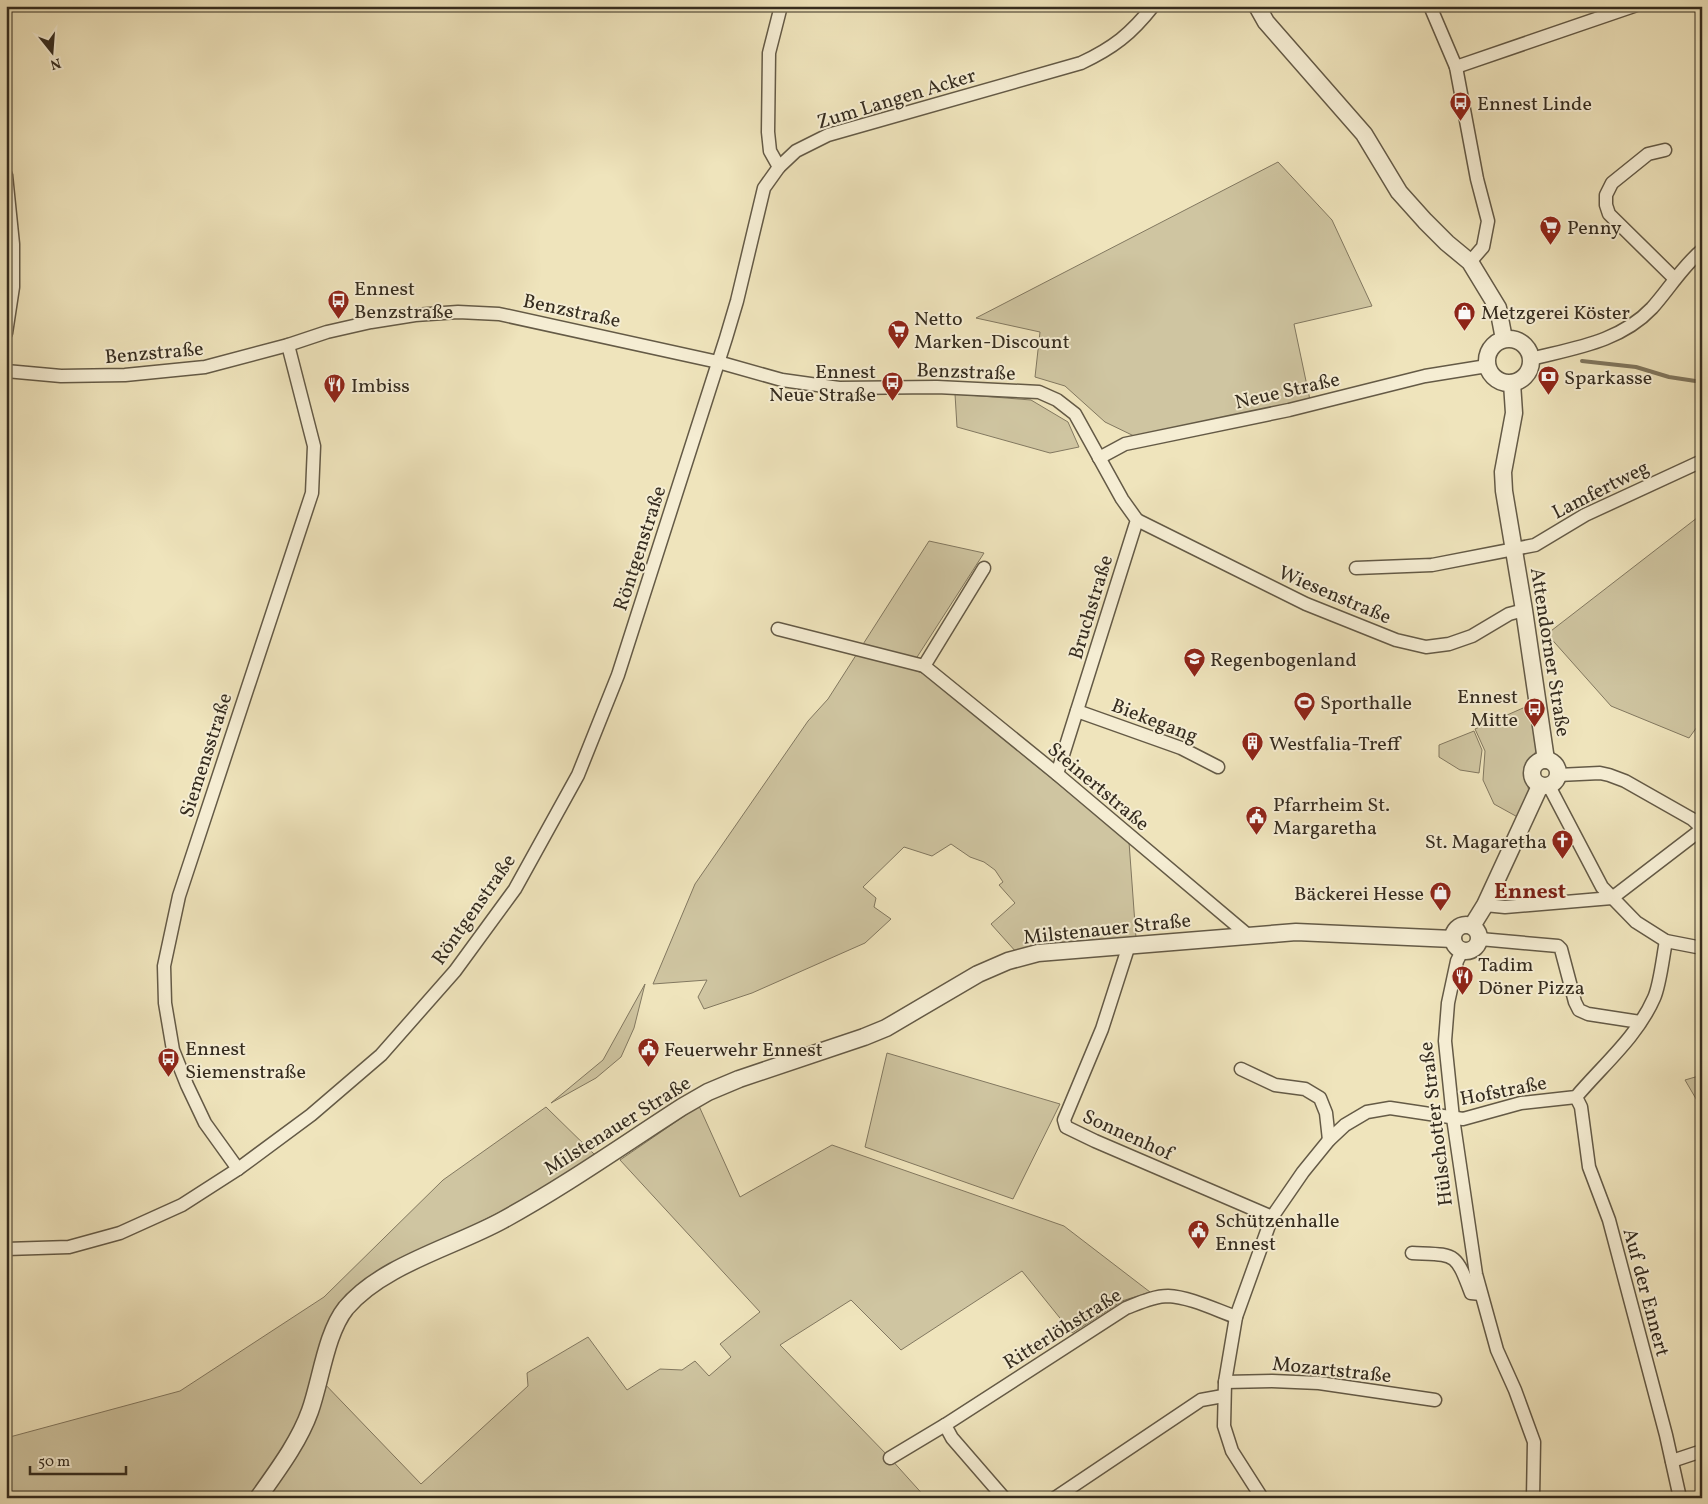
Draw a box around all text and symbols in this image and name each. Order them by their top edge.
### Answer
north arrow [28,28,78,78]
text: N [48,52,63,74]
street label: Zum Langen Acker [814,62,980,137]
bus stop icon: Ennest Linde [1449,91,1473,122]
place label: Ennest Linde [1477,91,1592,119]
supermarket icon: Penny [1539,215,1563,246]
place label: Penny [1567,215,1622,243]
place label: Ennest Benzstraße [354,276,453,327]
bus stop icon: Ennest Benzstraße [326,288,350,319]
street label: Benzstraße [520,288,623,336]
shop icon: Metzgerei Köster [1453,300,1477,331]
place label: Metzgerei Köster [1481,300,1630,328]
place label: Netto Marken-Discount [914,306,1070,357]
supermarket icon: Netto Marken-Discount [886,318,910,349]
street label: Benzstraße [104,336,205,372]
street label: Benzstraße [916,357,1016,389]
place label: Ennest Neue Straße [769,359,876,410]
bank icon: Sparkasse [1536,365,1560,396]
place label: Sparkasse [1564,365,1652,393]
street label: Neue Straße [1232,366,1343,418]
bus stop icon: Ennest Neue Straße [880,370,904,401]
restaurant icon: Imbiss [323,373,347,404]
place label: Imbiss [351,373,410,401]
street label: Lamfertweg [1548,454,1654,527]
street label: Röntgenstraße [608,483,674,615]
street label: Bruchstraße [1063,552,1121,663]
street label: Wiesenstraße [1273,559,1395,632]
street label: Attendorner Straße [1522,566,1576,739]
school or university icon: Regenbogenland [1182,647,1206,678]
place label: Regenbogenland [1210,647,1357,675]
place label: Ennest Mitte [1457,684,1518,735]
street label: Siemensstraße [174,690,240,822]
sports icon: Sporthalle [1292,690,1316,721]
place label: Sporthalle [1320,690,1412,718]
street label: Biekegang [1107,693,1201,751]
bus stop icon: Ennest Mitte [1522,696,1546,727]
building icon: Westfalia-Treff [1241,731,1265,762]
place label: Westfalia-Treff [1269,731,1402,759]
street label: Steinertstraße [1041,736,1155,839]
place label: Pfarrheim St. Margaretha [1273,792,1390,843]
public building icon: Pfarrheim St. Margaretha [1245,804,1269,835]
place label: St. Magaretha [1425,829,1547,857]
church icon: St. Magaretha [1551,829,1575,860]
street label: Röntgenstraße [426,849,523,971]
district label: Ennest [1494,877,1566,908]
place label: Bäckerei Hesse [1294,881,1424,909]
shop icon: Bäckerei Hesse [1428,881,1452,912]
street label: Milstenauer Straße [1022,907,1192,953]
place label: Tadim Döner Pizza [1478,952,1585,1003]
restaurant icon: Tadim Döner Pizza [1450,964,1474,995]
place label: Ennest Siemenstraße [185,1036,306,1087]
public building icon: Feuerwehr Ennest [636,1037,660,1068]
place label: Feuerwehr Ennest [664,1037,823,1065]
street label: Hülschotter Straße [1413,1040,1461,1207]
bus stop icon: Ennest Siemenstraße [157,1047,181,1078]
street label: Milstenauer Straße [539,1070,697,1183]
street label: Hofstraße [1458,1070,1549,1114]
street label: Sonnenhof [1077,1103,1179,1169]
place label: Schützenhalle Ennest [1215,1208,1339,1259]
public building icon: Schützenhalle Ennest [1187,1219,1211,1250]
street label: Auf der Ennert [1614,1225,1676,1360]
street label: Ritterlöhstraße [998,1282,1128,1377]
street label: Mozartstraße [1271,1351,1393,1391]
scale bar [30,1444,126,1476]
text: 50 m [38,1452,70,1473]

